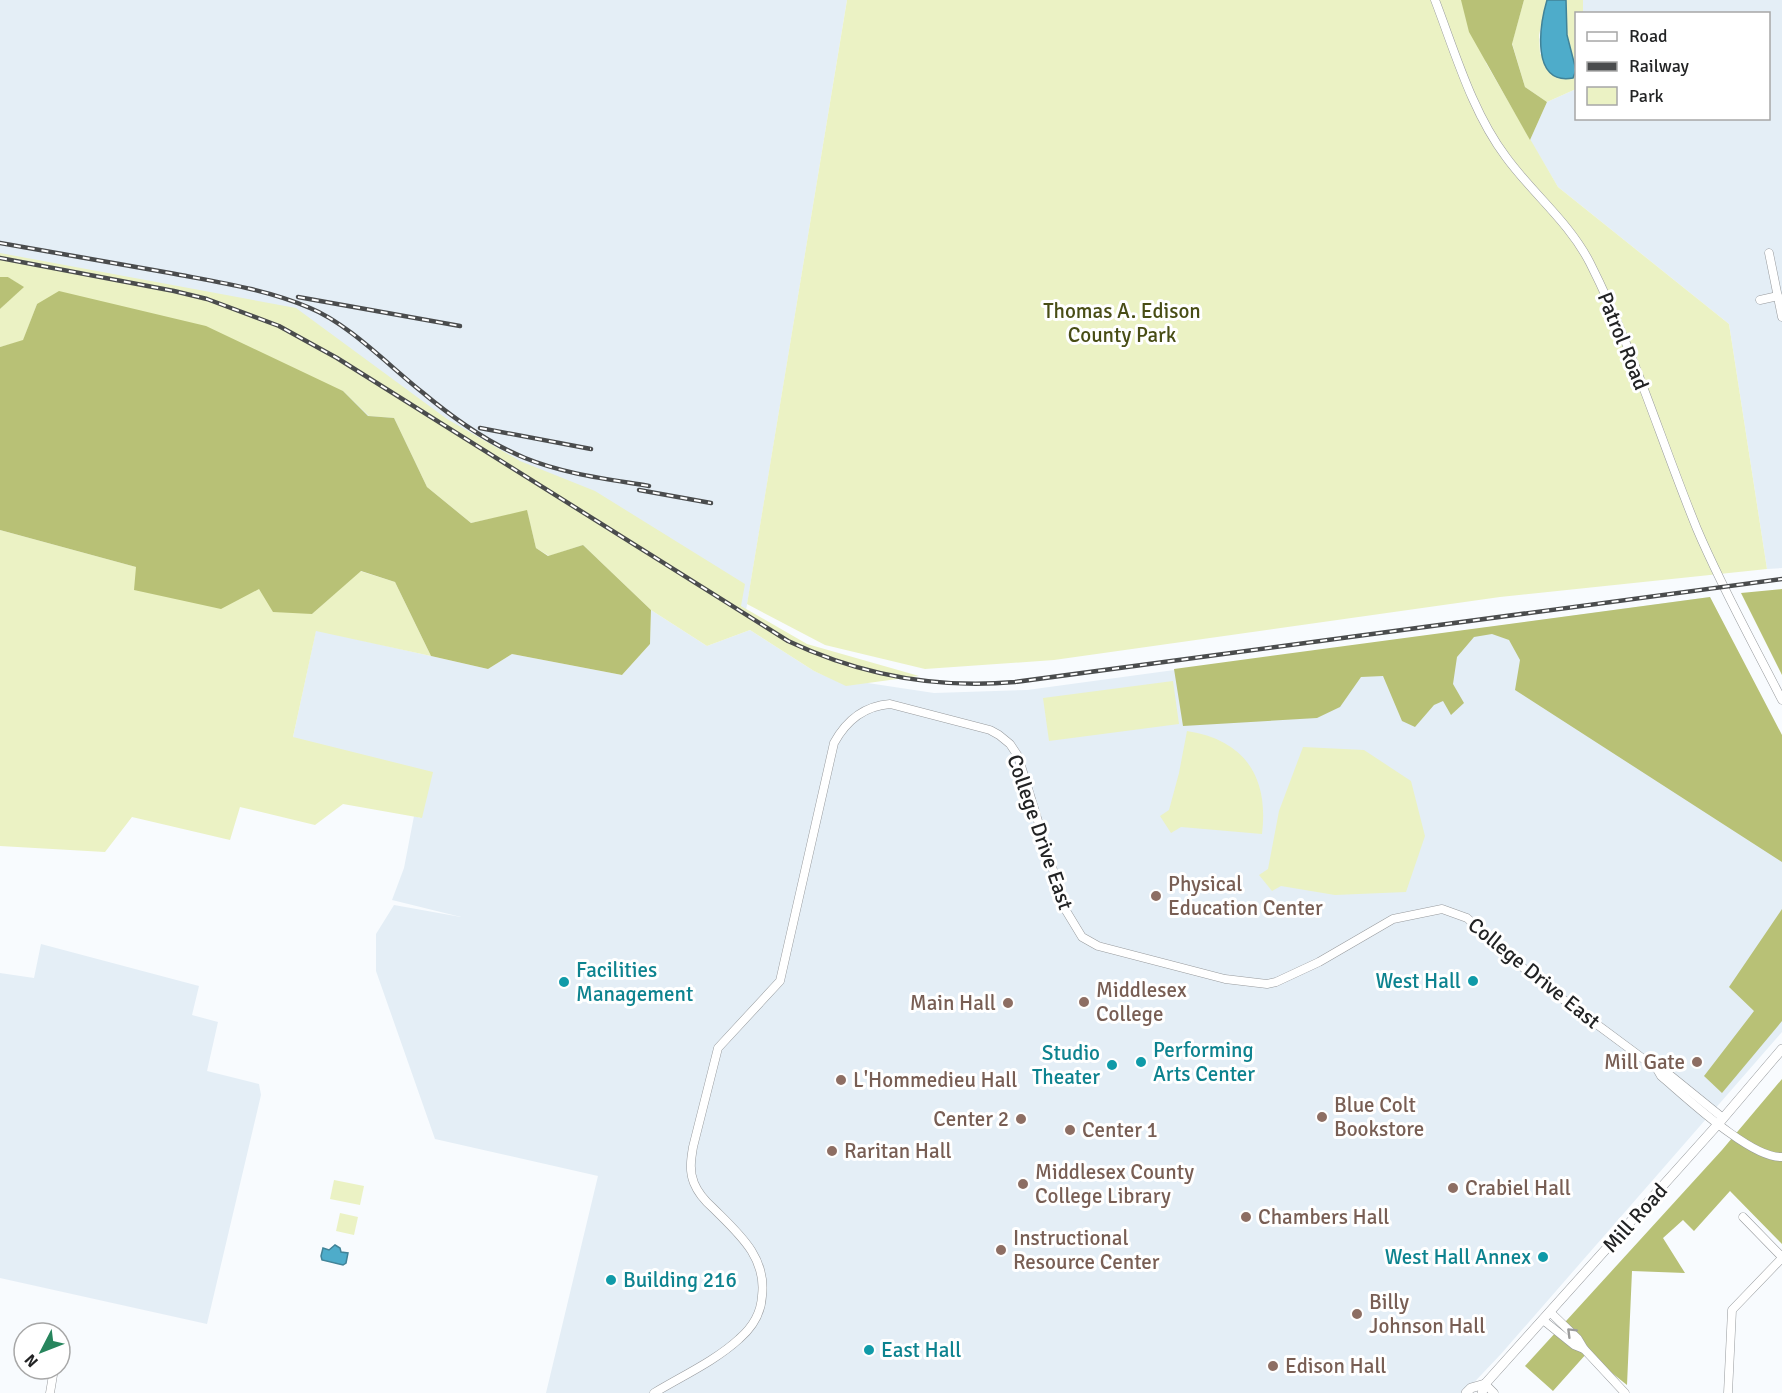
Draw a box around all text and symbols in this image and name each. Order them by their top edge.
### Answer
legend [1575,12,1770,120]
text: Road [1629,25,1668,47]
text: Railway [1629,55,1690,77]
text: Park [1629,85,1664,107]
street label: Patrol Road [1592,288,1654,394]
park label: Thomas A. Edison County Park [1043,298,1201,348]
street label: College Drive East [1001,751,1079,913]
place label: Physical Education Center [1168,871,1323,921]
marker: Physical Education Center [1149,889,1163,903]
street label: College Drive East [1463,912,1605,1034]
place label: Facilities Management [576,957,693,1007]
place label: West Hall [1375,968,1461,994]
marker: West Hall [1466,974,1480,988]
marker: Facilities Management [557,975,571,989]
place label: Middlesex College [1096,977,1187,1027]
place label: Main Hall [910,990,996,1016]
marker: Middlesex College [1077,995,1091,1009]
marker: Main Hall [1001,996,1015,1010]
place label: Performing Arts Center [1153,1037,1255,1087]
place label: Studio Theater [1032,1040,1100,1090]
place label: Mill Gate [1604,1049,1685,1075]
marker: Performing Arts Center [1134,1055,1148,1069]
marker: Mill Gate [1690,1055,1704,1069]
marker: Studio Theater [1105,1058,1119,1072]
place label: L'Hommedieu Hall [853,1067,1017,1093]
marker: L'Hommedieu Hall [834,1073,848,1087]
place label: Blue Colt Bookstore [1334,1092,1424,1142]
place label: Center 2 [933,1106,1009,1132]
marker: Blue Colt Bookstore [1315,1110,1329,1124]
marker: Center 2 [1014,1112,1028,1126]
place label: Center 1 [1082,1117,1158,1143]
marker: Center 1 [1063,1123,1077,1137]
place label: Raritan Hall [844,1138,952,1164]
marker: Raritan Hall [825,1144,839,1158]
place label: Middlesex County College Library [1035,1159,1194,1209]
place label: Crabiel Hall [1465,1175,1571,1201]
marker: Middlesex County College Library [1016,1177,1030,1191]
street label: Mill Road [1597,1178,1673,1258]
marker: Crabiel Hall [1446,1181,1460,1195]
place label: Chambers Hall [1258,1204,1390,1230]
marker: Chambers Hall [1239,1210,1253,1224]
place label: Instructional Resource Center [1013,1225,1160,1275]
marker: Instructional Resource Center [994,1243,1008,1257]
place label: West Hall Annex [1385,1244,1531,1270]
marker: West Hall Annex [1536,1250,1550,1264]
place label: Building 216 [623,1267,737,1293]
marker: Building 216 [604,1273,618,1287]
place label: Billy Johnson Hall [1369,1289,1485,1339]
marker: Billy Johnson Hall [1350,1307,1364,1321]
north arrow [12,1321,72,1381]
one-way arrow [1567,1329,1578,1339]
place label: East Hall [881,1337,961,1363]
marker: East Hall [862,1343,876,1357]
text: N [20,1350,43,1371]
place label: Edison Hall [1285,1353,1387,1379]
marker: Edison Hall [1266,1359,1280,1373]

